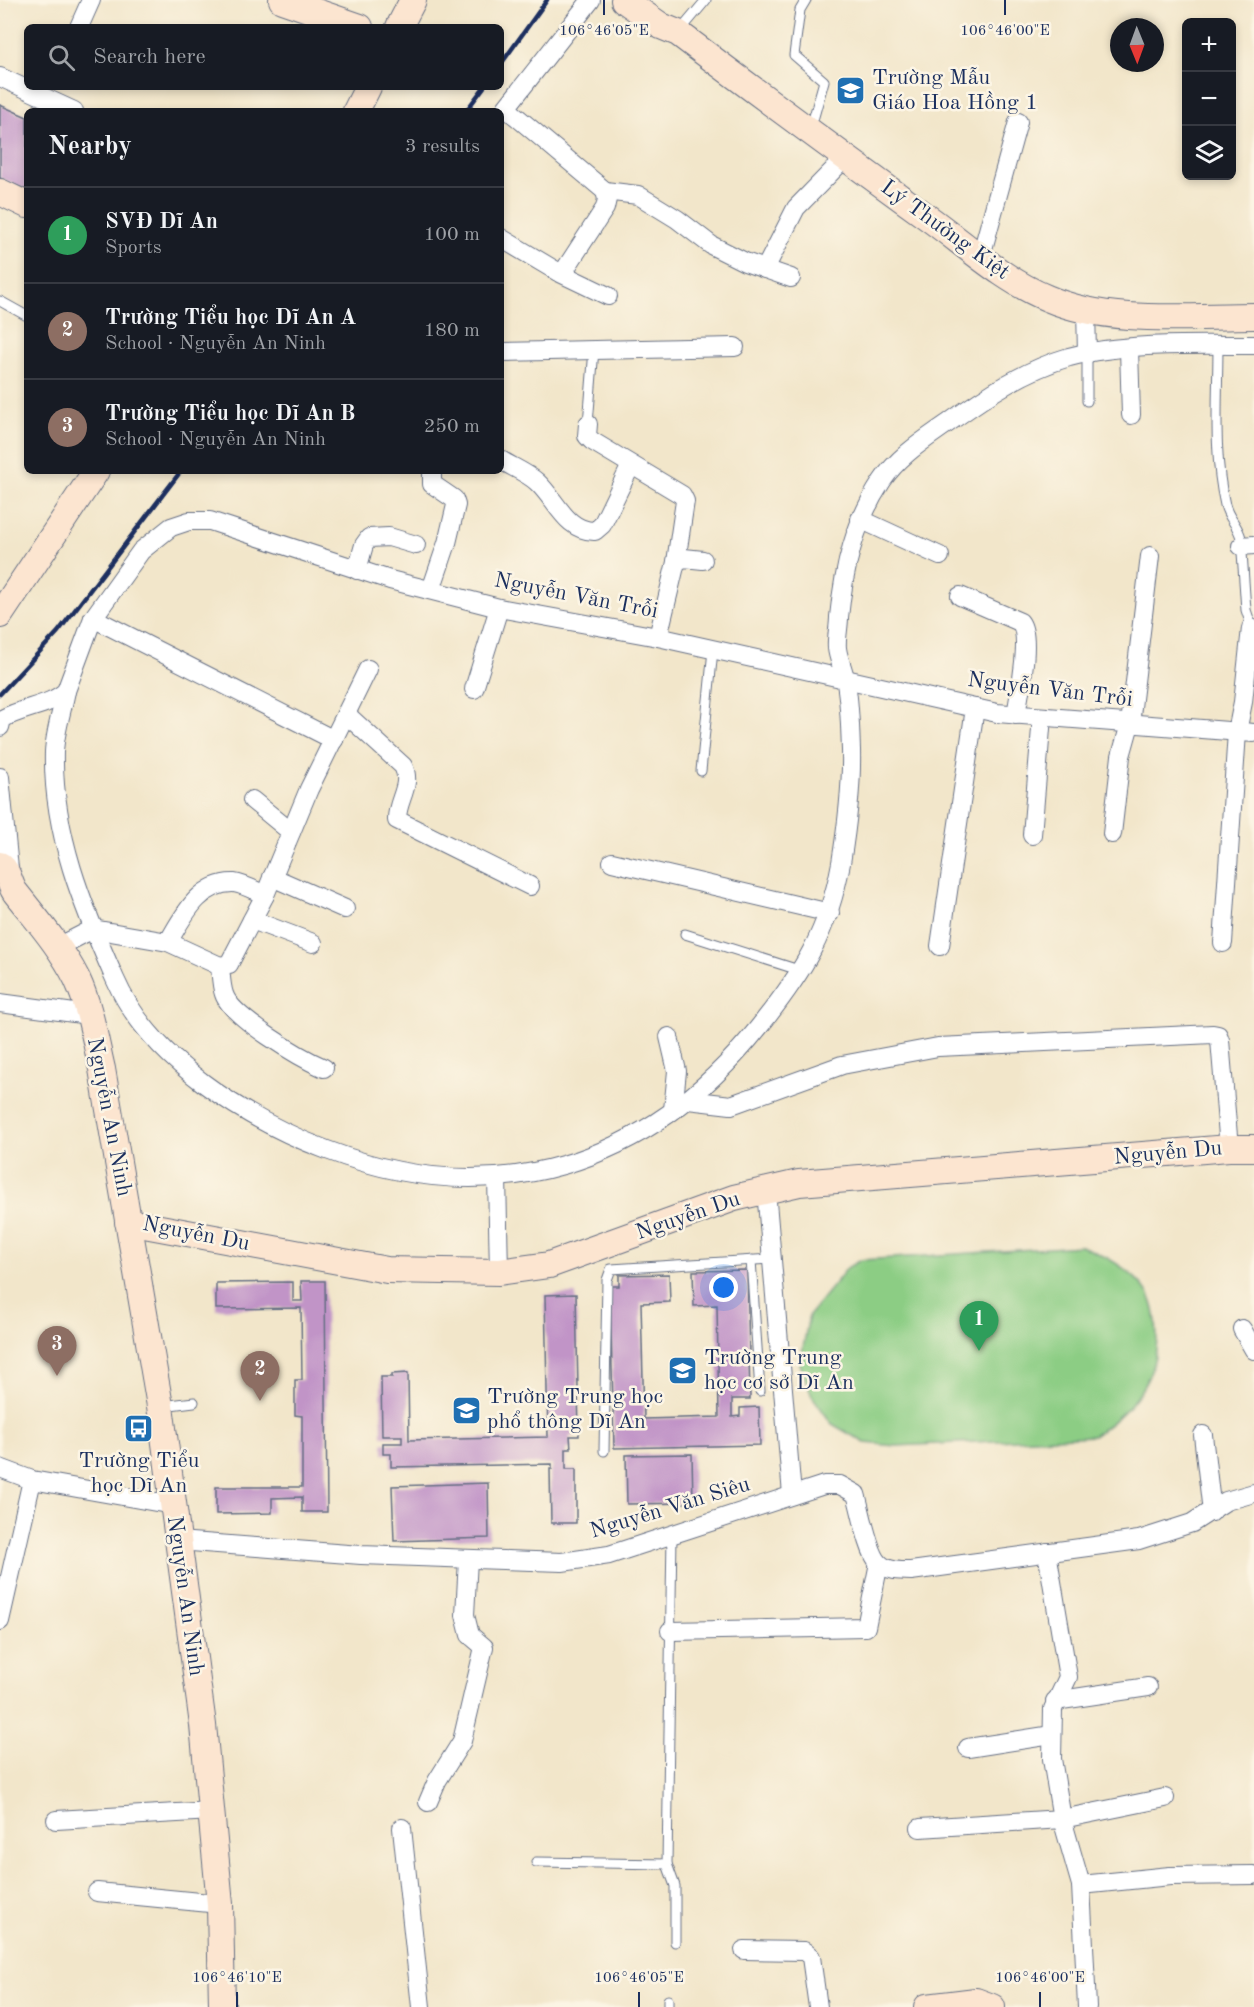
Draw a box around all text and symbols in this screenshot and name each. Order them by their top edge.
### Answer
north arrow [1110,18,1164,72]
map controls [1182,18,1236,180]
button: + [1182,18,1236,72]
search box [24,24,504,90]
text: 106°46'05"E [559,24,649,39]
text: 106°46'00"E [960,24,1050,39]
icon: search [45,41,78,74]
text: Search here [93,46,206,68]
place label: Trường Mẫu Giáo Hoa Hồng 1 [872,66,1038,114]
button: − [1182,72,1236,126]
school or university icon: Trường Mẫu Giáo Hoa Hồng 1 [835,75,867,107]
button: layers [1182,126,1236,180]
text: Nearby [48,134,132,160]
text: 3 results [405,137,480,157]
street label: Lý Thường Kiệt [877,176,1013,284]
text: SVĐ Dĩ An [105,211,218,233]
text: 1 [62,225,73,245]
text: 100 m [424,225,480,245]
text: Sports [105,238,162,258]
text: Trường Tiểu học Dĩ An A [105,307,356,329]
text: 2 [62,321,73,341]
text: 180 m [424,321,480,341]
text: School · Nguyễn An Ninh [105,334,326,354]
text: Trường Tiểu học Dĩ An B [105,403,355,425]
text: 3 [62,417,73,437]
text: 250 m [424,417,480,437]
text: School · Nguyễn An Ninh [105,430,326,450]
street label: Nguyễn Văn Trỗi [492,568,660,623]
street label: Nguyễn Văn Trỗi [966,668,1134,711]
street label: Nguyễn An Ninh [83,1035,136,1198]
street label: Nguyễn Du [1113,1136,1223,1169]
street label: Nguyễn Du [633,1187,743,1244]
street label: Nguyễn Du [140,1212,252,1255]
your location [709,1273,738,1302]
pin: 1 [960,1302,998,1351]
pin: 3 [38,1326,76,1376]
place label: Trường Trung học cơ sở Dĩ An [704,1347,854,1394]
pin: 2 [240,1352,280,1401]
school or university icon: Trường Trung học cơ sở Dĩ An [667,1355,699,1387]
place label: Trường Trung học phổ thông Dĩ An [487,1386,663,1433]
school or university icon: Trường Trung học phổ thông Dĩ An [450,1394,482,1426]
bus stop icon: Trường Tiểu học Dĩ An [123,1413,155,1445]
place label: Trường Tiểu học Dĩ An [79,1449,200,1497]
street label: Nguyễn Văn Siêu [587,1472,753,1543]
street label: Nguyễn An Ninh [163,1514,208,1678]
text: 106°46'10"E [192,1971,282,1986]
text: 106°46'05"E [594,1971,684,1986]
text: 106°46'00"E [995,1971,1085,1986]

